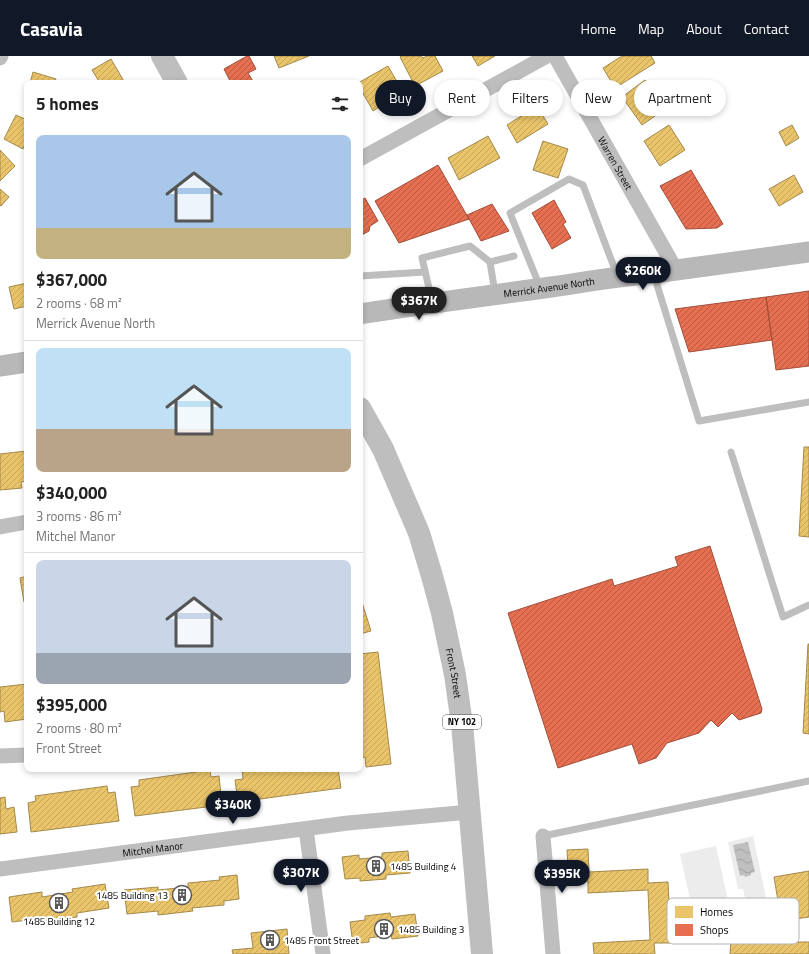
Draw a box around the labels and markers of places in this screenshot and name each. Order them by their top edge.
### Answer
pin: $260K [615,257,671,291]
pin: $367K [391,287,447,321]
pin: $340K [205,791,261,825]
building icon: 1485 Building 4 [365,855,387,877]
pin: $307K [273,859,329,893]
place label: 1485 Building 4 [390,859,457,874]
pin: $395K [534,860,590,894]
building icon: 1485 Building 13 [171,884,193,906]
place label: 1485 Building 13 [96,888,168,903]
building icon: 1485 Building 12 [48,892,70,914]
place label: 1485 Building 12 [23,914,95,929]
building icon: 1485 Building 3 [373,918,395,940]
place label: 1485 Building 3 [398,922,464,937]
building icon: 1485 Front Street [259,929,281,951]
place label: 1485 Front Street [284,933,360,948]

